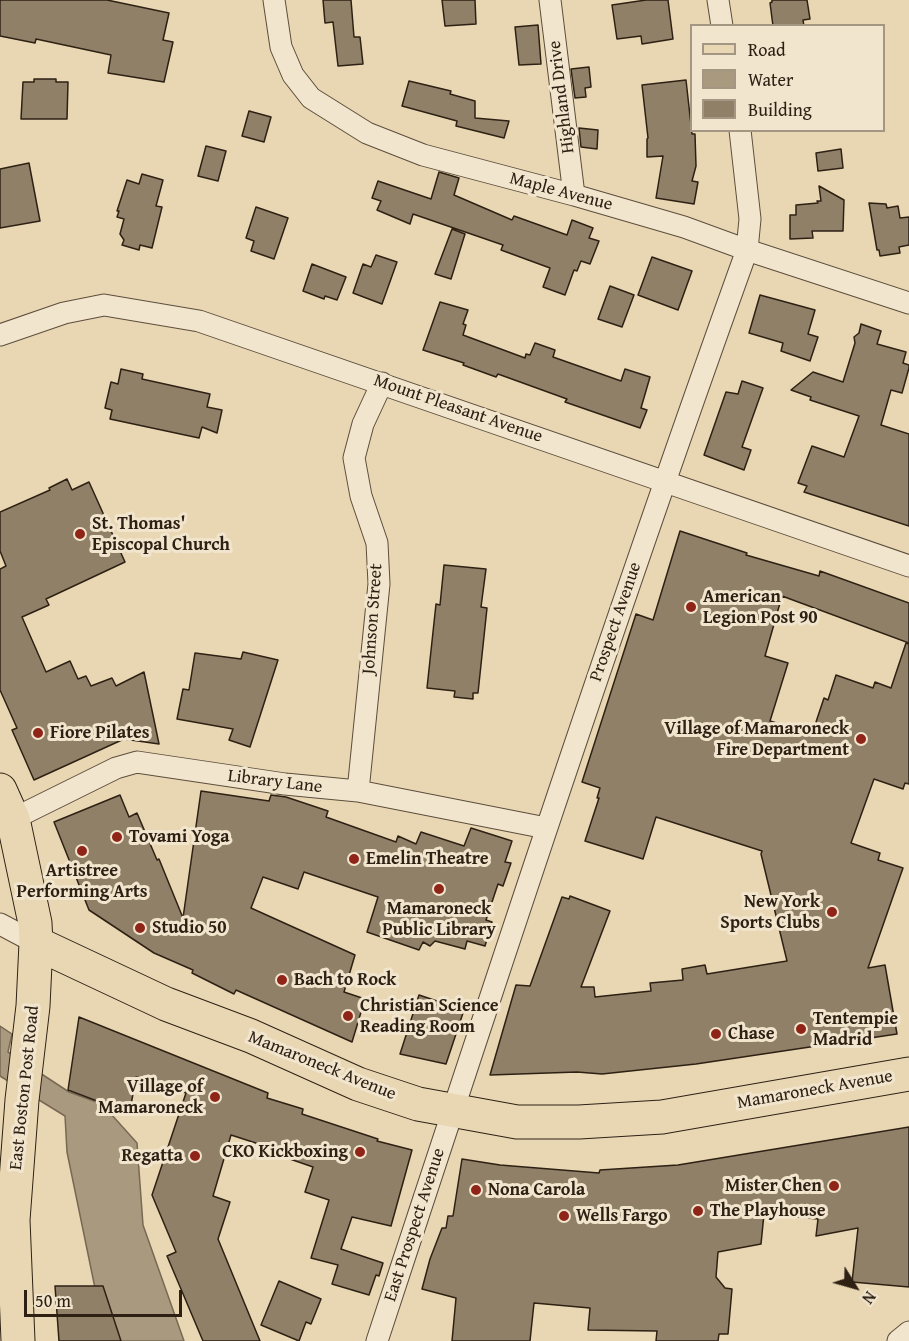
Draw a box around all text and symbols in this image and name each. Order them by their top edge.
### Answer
legend [690,24,885,132]
text: Road [748,36,786,63]
street label: Highland Drive [544,39,580,155]
text: Water [748,66,793,93]
text: Building [748,96,812,123]
street label: Maple Avenue [507,168,615,216]
street label: Mount Pleasant Avenue [371,370,545,448]
place label: St. Thomas' Episcopal Church [92,513,230,556]
marker: St. Thomas' Episcopal Church [73,527,87,541]
street label: Prospect Avenue [585,559,647,685]
street label: Johnson Street [358,563,388,675]
place label: American Legion Post 90 [703,586,818,628]
marker: American Legion Post 90 [684,600,698,614]
place label: Village of Mamaroneck Fire Department [664,718,849,760]
place label: Fiore Pilates [50,722,150,744]
marker: Fiore Pilates [31,726,45,740]
marker: Village of Mamaroneck Fire Department [854,732,868,746]
street label: Library Lane [227,765,323,799]
place label: Tovami Yoga [129,826,230,848]
marker: Tovami Yoga [110,830,124,844]
marker: Artistree Performing Arts [75,844,89,858]
place label: Emelin Theatre [366,848,489,870]
marker: Emelin Theatre [347,852,361,866]
place label: Artistree Performing Arts [16,860,148,902]
marker: Mamaroneck Public Library [432,882,446,896]
place label: New York Sports Clubs [720,891,820,934]
place label: Mamaroneck Public Library [382,898,496,940]
marker: New York Sports Clubs [825,905,839,919]
place label: Studio 50 [152,917,227,939]
marker: Studio 50 [133,921,147,935]
place label: Bach to Rock [294,969,396,991]
marker: Bach to Rock [275,973,289,987]
place label: Christian Science Reading Room [360,995,499,1038]
street label: East Boston Post Road [6,1005,44,1171]
place label: Tentempie Madrid [813,1008,898,1050]
marker: Christian Science Reading Room [341,1009,355,1023]
marker: Tentempie Madrid [794,1022,808,1036]
place label: Chase [728,1023,775,1045]
street label: Mamaroneck Avenue [245,1026,399,1106]
marker: Chase [709,1027,723,1041]
street label: Mamaroneck Avenue [736,1066,894,1114]
place label: Village of Mamaroneck [98,1076,203,1118]
marker: Village of Mamaroneck [208,1090,222,1104]
place label: CKO Kickboxing [222,1141,348,1163]
place label: Regatta [121,1145,183,1167]
marker: CKO Kickboxing [353,1145,367,1159]
street label: East Prospect Avenue [380,1146,450,1304]
marker: Regatta [188,1149,202,1163]
place label: Mister Chen [725,1175,822,1197]
place label: Nona Carola [488,1179,585,1201]
marker: Mister Chen [827,1179,841,1193]
marker: Nona Carola [469,1183,483,1197]
place label: The Playhouse [710,1200,826,1222]
marker: The Playhouse [691,1204,705,1218]
place label: Wells Fargo [576,1205,667,1227]
marker: Wells Fargo [557,1209,571,1223]
north arrow [825,1257,885,1317]
scale bar [27,1278,184,1316]
text: N [857,1286,882,1309]
text: 50 m [35,1287,71,1314]

